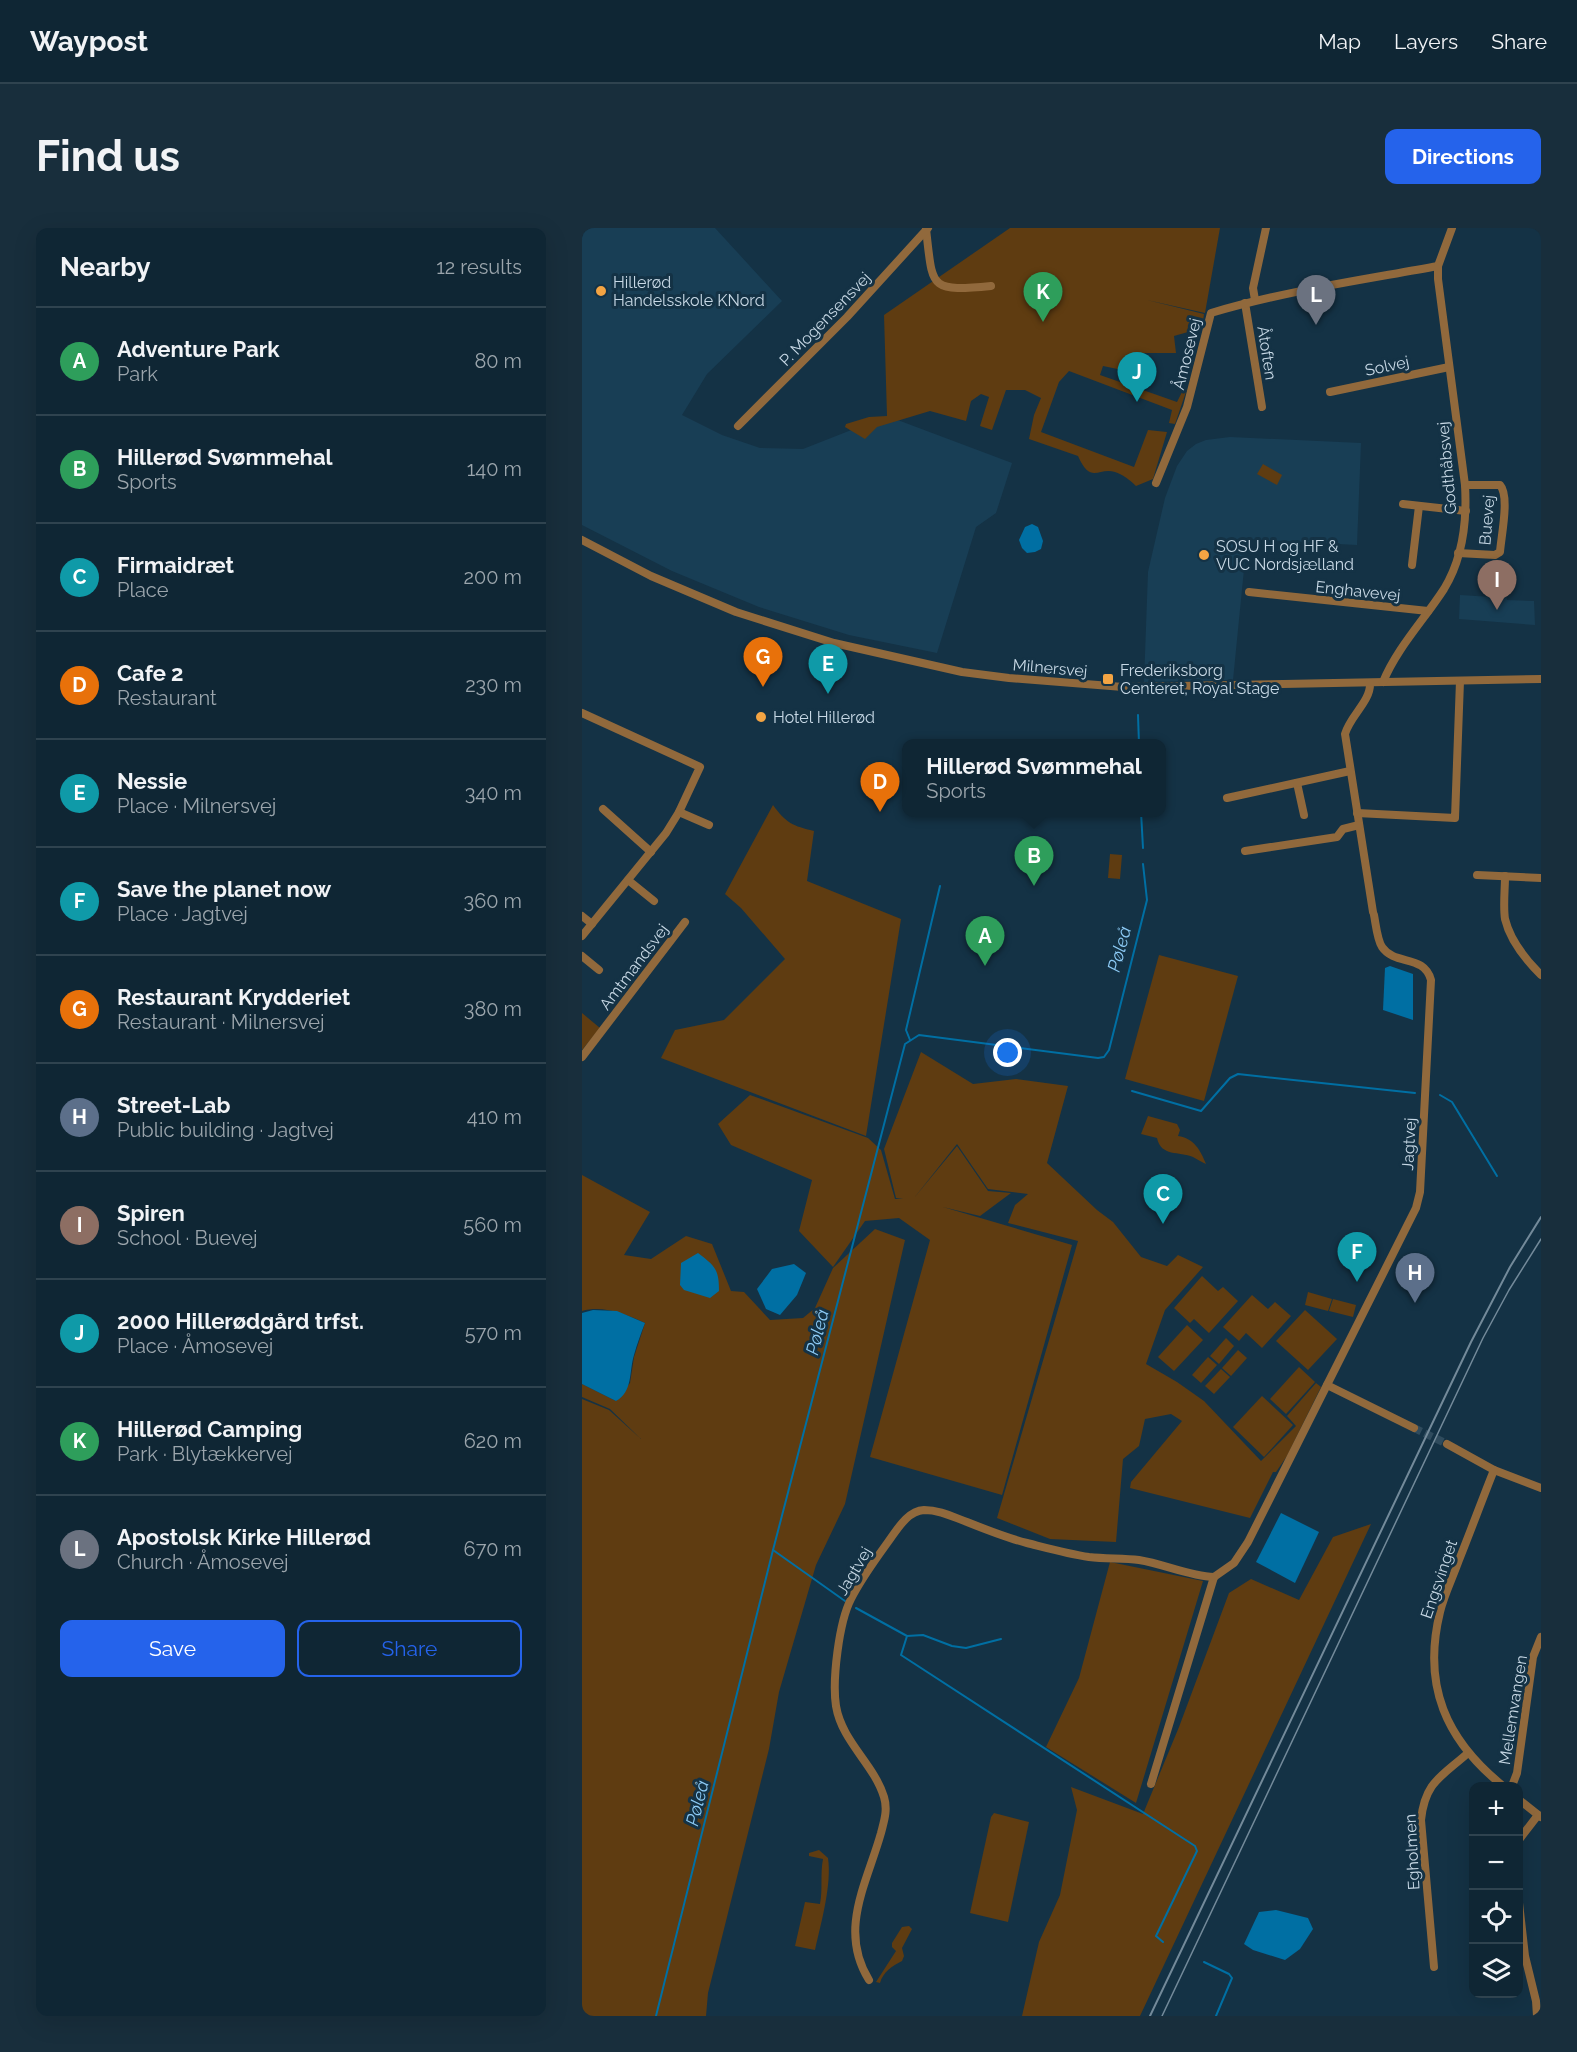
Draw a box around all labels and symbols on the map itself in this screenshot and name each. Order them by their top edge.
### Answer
street label: P. Mogensensvej [775,268,875,370]
pin: K [1024,272,1062,322]
place label: Hillerød Handelsskole KNord [613,273,765,310]
pin: L [1296,276,1336,325]
marker: Hillerød Handelsskole KNord [594,284,608,298]
street label: Åmosevej [1168,316,1205,392]
street label: Åtoften [1253,325,1282,381]
pin: J [1118,352,1156,402]
street label: Solvej [1363,352,1411,380]
street label: Godthåbsvej [1433,421,1461,515]
street label: Buevej [1475,494,1499,546]
place label: SOSU H og HF & VUC Nordsjælland [1216,537,1354,574]
marker: SOSU H og HF & VUC Nordsjælland [1197,548,1211,562]
pin: I [1478,560,1516,610]
street label: Enghavevej [1315,577,1401,605]
pin: G [744,638,783,687]
pin: E [808,644,848,694]
street label: Milnersvej [1012,655,1088,681]
place label: Frederiksborg Centeret, Royal Stage [1120,661,1279,698]
marker: Frederiksborg Centeret, Royal Stage [1101,672,1115,686]
place label: Hotel Hillerød [773,708,875,727]
marker: Hotel Hillerød [754,710,768,724]
pin: D [860,762,900,812]
pin: B [1014,836,1054,886]
pin: A [966,916,1004,966]
street label: Amtmandsvej [596,920,672,1014]
water label: Pøleå [1103,924,1135,974]
your location [993,1038,1022,1067]
street label: Jagtvej [1398,1117,1420,1171]
pin: C [1144,1174,1182,1224]
pin: F [1338,1232,1376,1282]
pin: H [1396,1254,1434,1303]
water label: Pøleå [801,1307,833,1357]
street label: Engsvinget [1417,1536,1462,1621]
street label: Jagtvej [832,1543,876,1599]
street label: Mellemvangen [1495,1654,1531,1766]
water label: Pøleå [681,1778,713,1828]
street label: Egholmen [1401,1814,1423,1890]

